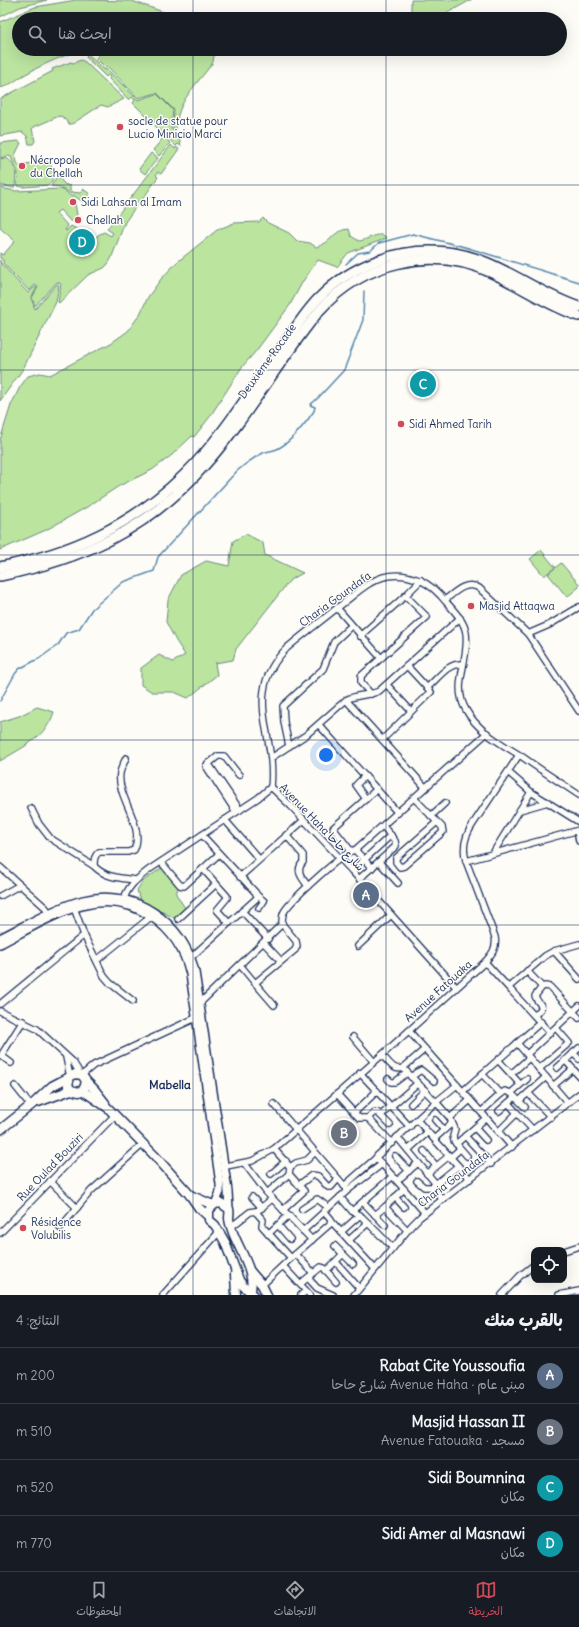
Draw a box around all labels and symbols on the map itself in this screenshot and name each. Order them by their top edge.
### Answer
place label: socle de statue pour Lucio Minicio Marci [128,114,228,141]
marker: socle de statue pour Lucio Minicio Marci [115,122,125,132]
place label: Nécropole du Chellah [30,153,83,180]
marker: Nécropole du Chellah [17,161,27,171]
place label: Sidi Lahsan al Imam [81,195,182,209]
marker: Sidi Lahsan al Imam [68,197,78,207]
place label: Chellah [86,213,123,227]
marker: Chellah [73,215,83,225]
pin: D [69,227,95,257]
street label: Deuxième Rocade [235,321,299,401]
pin: C [410,369,436,399]
place label: Sidi Ahmed Tarih [409,417,492,431]
marker: Sidi Ahmed Tarih [396,419,406,429]
street label: Charia Goundafa [296,568,374,630]
place label: Masjid Attaqwa [479,599,555,613]
marker: Masjid Attaqwa [466,601,476,611]
your location [316,745,336,765]
street label: Avenue Haha شارع حاحا [275,780,367,875]
pin: A [353,880,379,910]
street label: Avenue Fatouaka [401,957,475,1025]
district label: Mabella [149,1077,191,1092]
pin: B [331,1118,357,1148]
street label: Rue Oulad Bouziri [14,1130,86,1204]
street label: Charia Goundafa [415,1148,491,1210]
place label: Résidence Volubilis [31,1215,81,1242]
marker: Résidence Volubilis [18,1223,28,1233]

